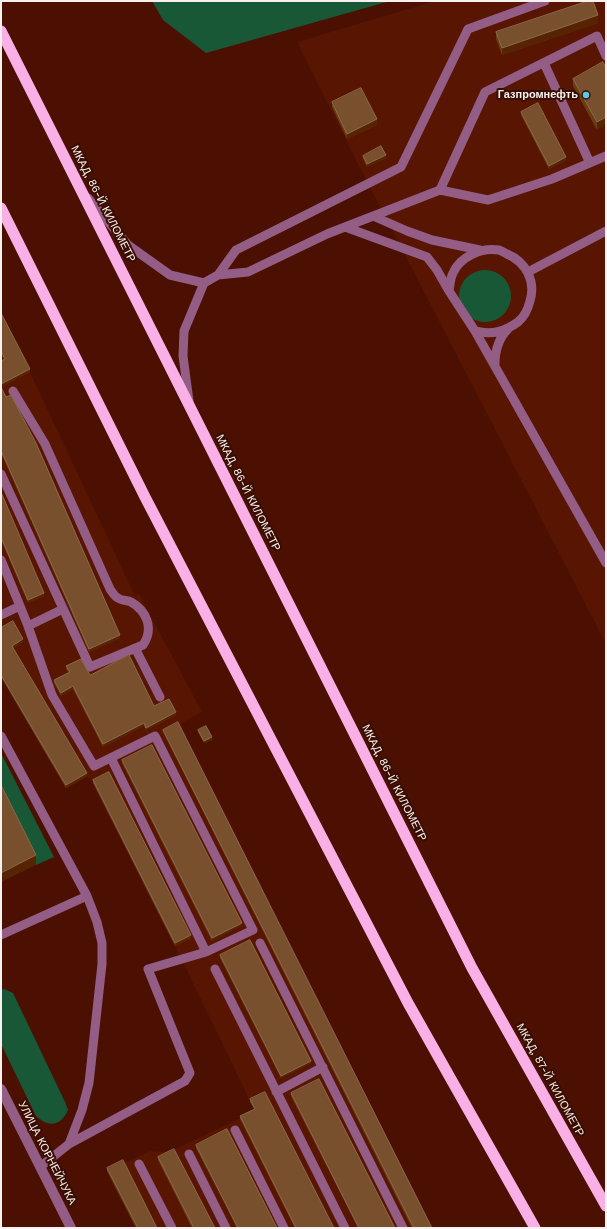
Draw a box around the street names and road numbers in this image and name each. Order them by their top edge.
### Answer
street label: МКАД, 86-Й КИЛОМЕТР [68,144,138,264]
street label: МКАД, 86-Й КИЛОМЕТР [213,433,283,553]
street label: МКАД, 86-Й КИЛОМЕТР [359,723,429,843]
street label: МКАД, 87-Й КИЛОМЕТР [513,1021,587,1139]
street label: УЛИЦА КОРНЕЙЧУКА [15,1099,79,1207]

